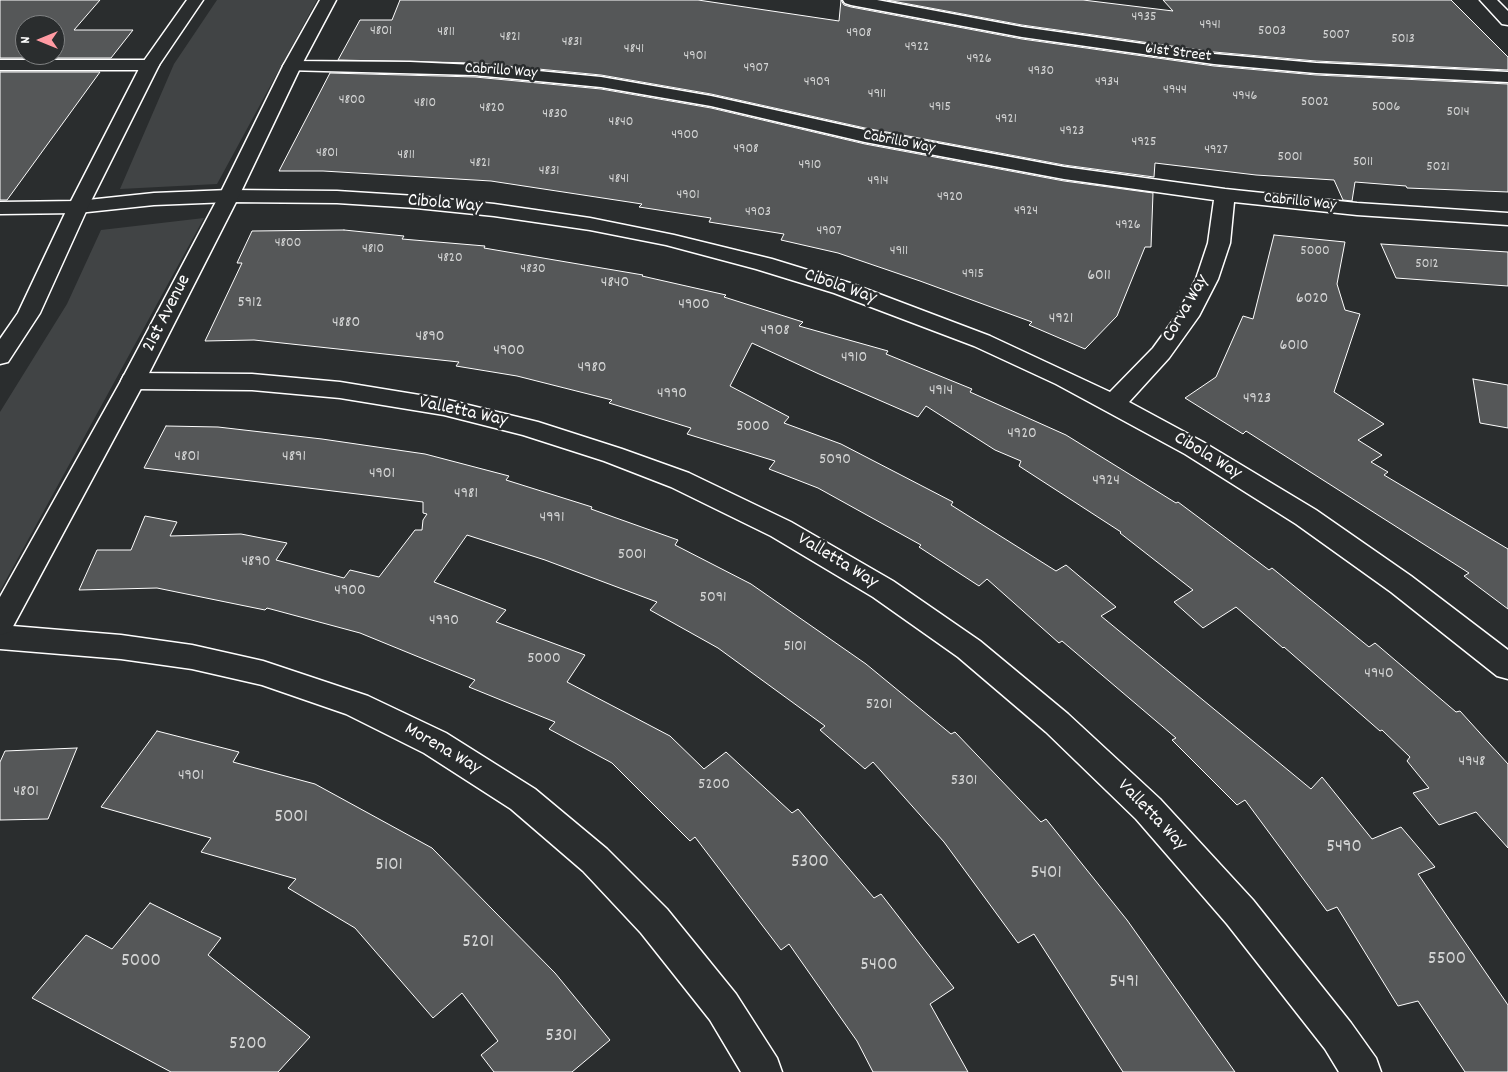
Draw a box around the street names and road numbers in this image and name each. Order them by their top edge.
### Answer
street label: 61st Street [1144,40,1212,68]
street label: Cabrillo Way [464,60,538,84]
street label: Cabrillo Way [861,127,937,159]
street label: Cibola Way [407,190,483,220]
street label: Cabrillo Way [1263,190,1337,216]
street label: Cibola Way [801,265,879,311]
street label: 21st Avenue [139,271,197,357]
street label: Corva Way [1159,271,1215,347]
street label: Valletta Way [416,392,510,434]
street label: Cibola Way [1169,428,1245,486]
street label: Valletta Way [792,529,882,595]
street label: Morena Way [400,719,484,781]
street label: Valletta Way [1111,776,1191,856]

